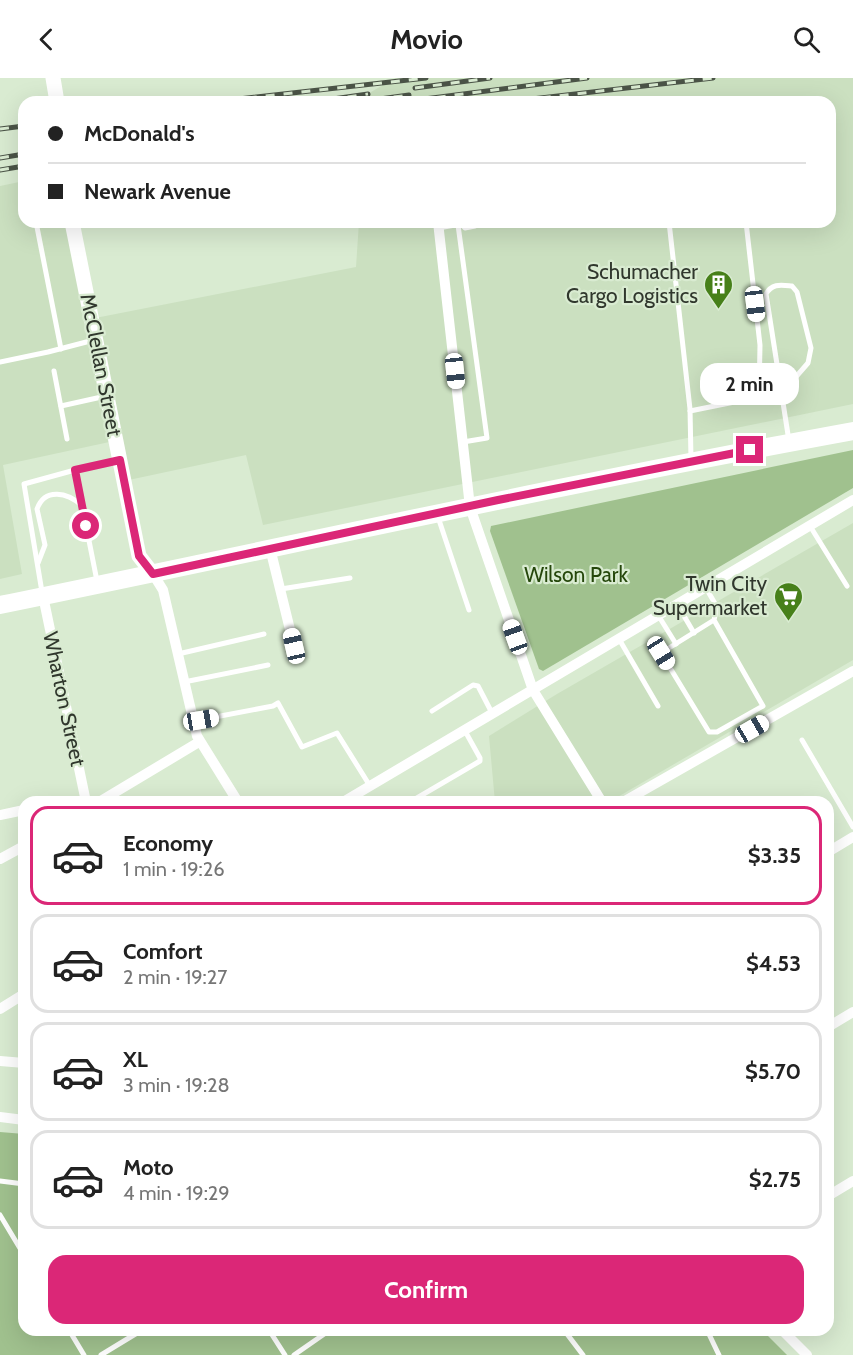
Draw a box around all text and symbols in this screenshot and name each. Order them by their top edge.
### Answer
icon: back [30,23,63,56]
text: Movio [390,23,463,56]
icon: search [790,23,823,56]
text: McDonald's [84,120,195,147]
text: Newark Avenue [84,178,231,205]
place label: Schumacher Cargo Logistics [566,259,698,308]
building icon: Schumacher Cargo Logistics [703,268,735,310]
car [744,285,766,323]
street label: McClellan Street [75,291,128,438]
car [444,352,466,390]
callout: 2 min [700,363,800,405]
text: 2 min [725,372,774,396]
route end [736,436,763,463]
route start [72,512,99,539]
park label: Wilson Park [524,562,628,587]
place label: Twin City Supermarket [653,571,767,620]
supermarket icon: Twin City Supermarket [772,580,804,622]
car [500,617,530,657]
car [281,626,307,666]
street label: Wharton Street [38,629,91,768]
car [644,633,678,673]
car [182,708,220,732]
car [732,712,772,746]
icon: car [51,829,105,883]
text: Economy [123,830,213,857]
text: $3.35 [748,842,801,869]
text: 1 min · 19:26 [123,857,225,881]
icon: car [51,937,105,991]
text: Comfort [123,938,202,965]
text: $4.53 [746,950,801,977]
text: 2 min · 19:27 [123,965,227,989]
icon: car [51,1045,105,1099]
text: XL [123,1046,148,1073]
text: $5.70 [745,1058,801,1085]
text: 3 min · 19:28 [123,1073,230,1097]
icon: car [51,1153,105,1207]
text: Moto [123,1154,174,1181]
text: $2.75 [749,1166,801,1193]
text: 4 min · 19:29 [123,1181,230,1205]
button: Confirm [48,1255,804,1324]

